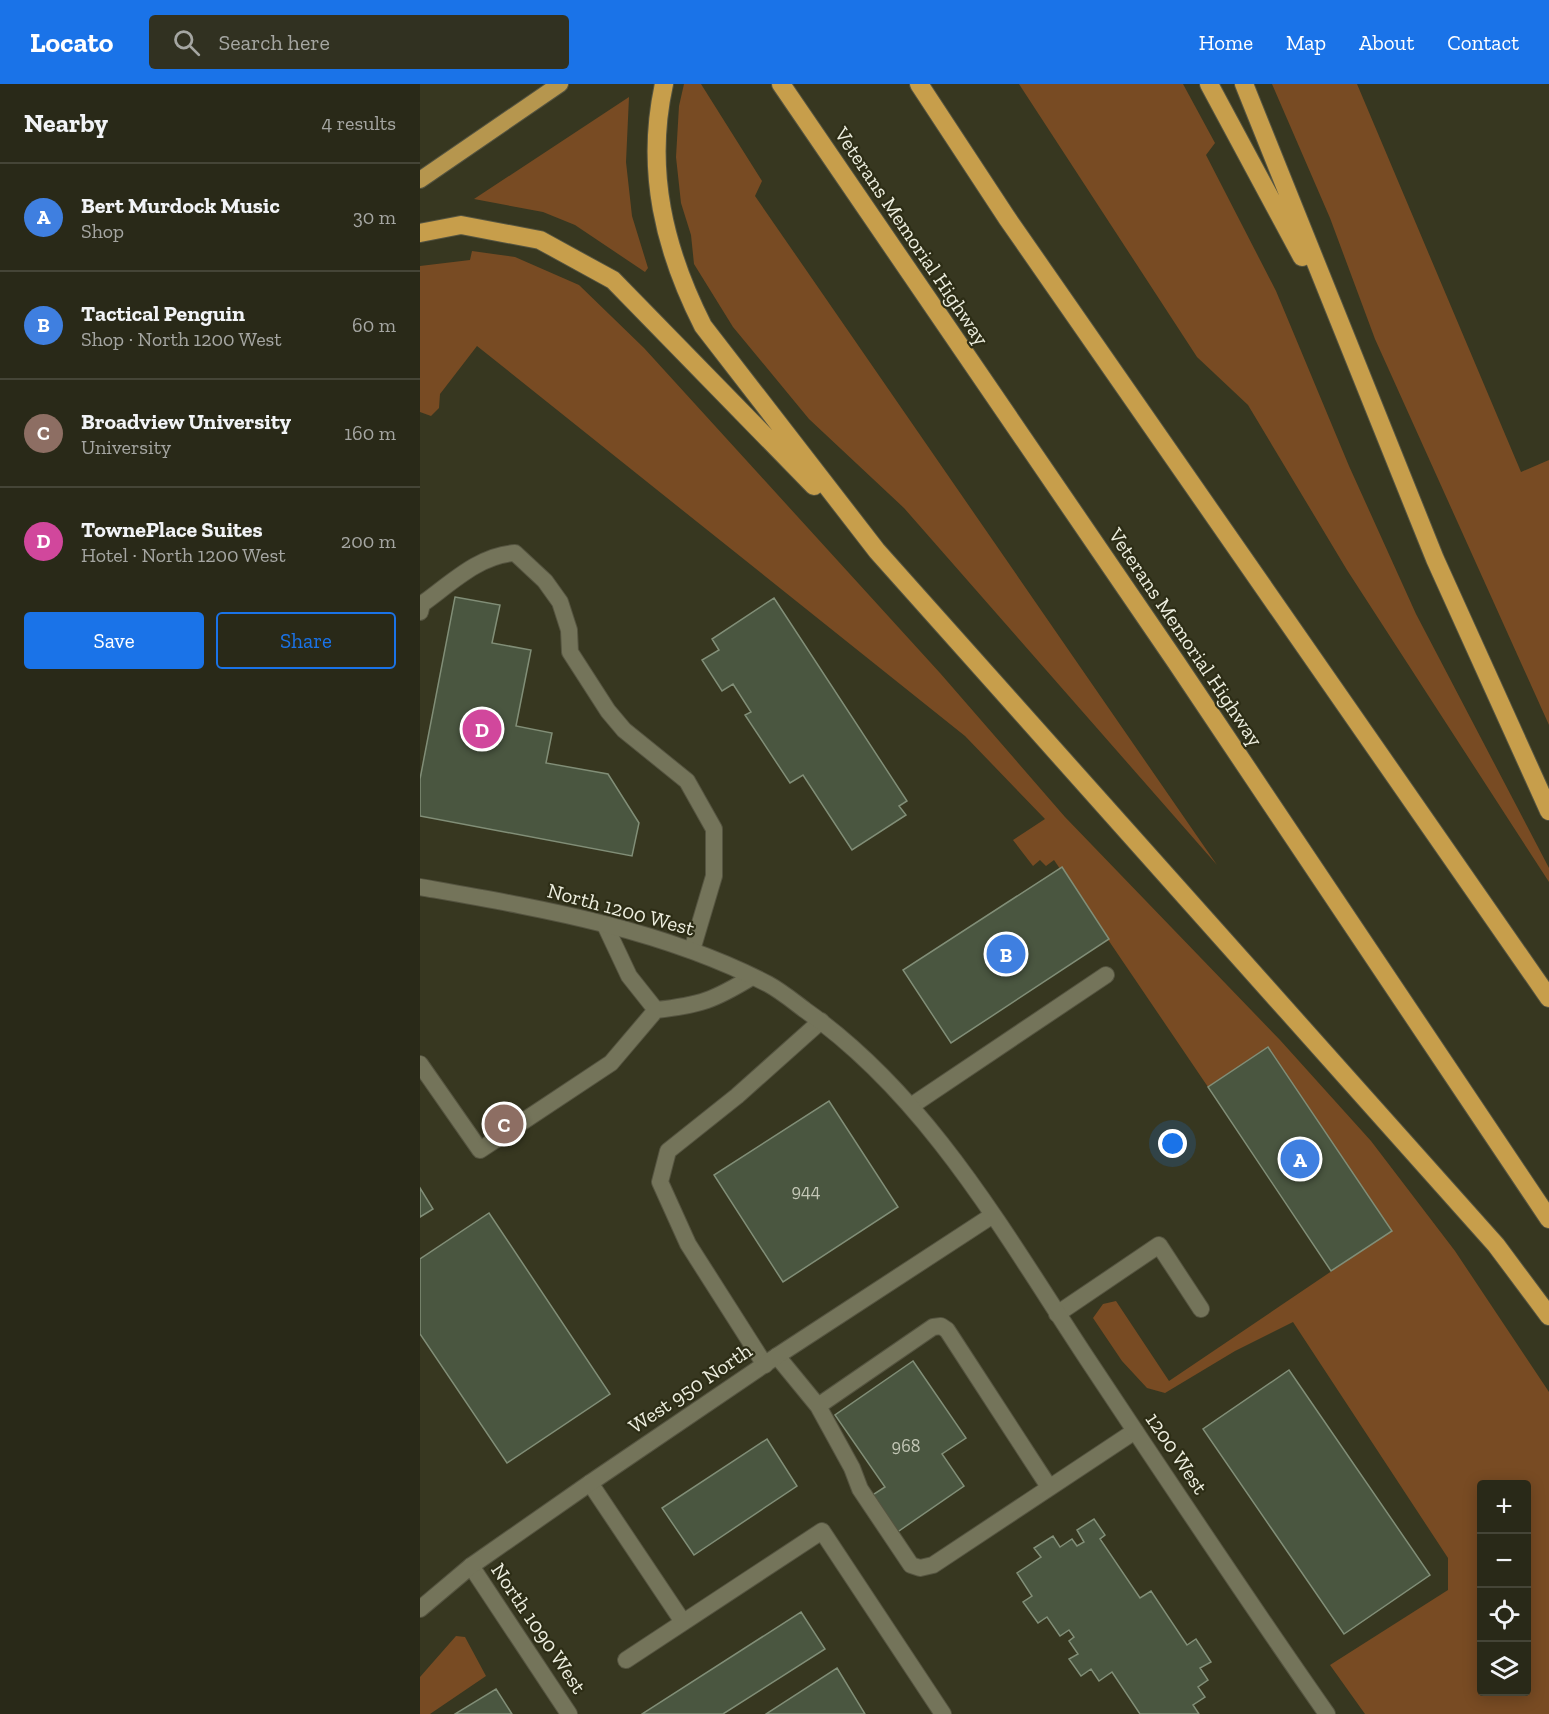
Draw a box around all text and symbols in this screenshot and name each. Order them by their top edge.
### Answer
search box [149,15,569,69]
text: Locato [30,26,113,59]
icon: search [170,26,203,59]
text: Search here [218,29,330,56]
text: Home [1199,30,1253,55]
text: Map [1286,30,1326,55]
text: About [1359,30,1414,55]
text: Contact [1447,30,1519,55]
text: Nearby [24,107,108,139]
text: 4 results [321,111,396,135]
street label: Veterans Memorial Highway [829,121,995,350]
text: Bert Murdock Music [81,192,280,219]
text: A [37,205,50,229]
text: 30 m [353,205,396,229]
text: Shop [81,219,124,243]
text: Tactical Penguin [81,300,245,327]
text: B [37,313,50,337]
text: 60 m [352,313,396,337]
text: Shop · North 1200 West [81,327,282,351]
text: Broadview University [81,408,291,435]
text: C [37,421,50,445]
text: 160 m [344,421,396,445]
text: University [81,435,171,459]
text: TownePlace Suites [81,516,263,543]
street label: Veterans Memorial Highway [1103,522,1269,751]
text: D [37,529,50,553]
text: 200 m [341,529,396,553]
text: Hotel · North 1200 West [81,543,286,567]
button: Save [24,612,204,669]
button: Share [216,612,396,669]
pin: D [462,706,502,752]
street label: North 1200 West [545,877,698,941]
pin: B [986,932,1026,976]
pin: C [484,1102,524,1146]
your location [1158,1129,1187,1158]
pin: A [1280,1136,1320,1182]
house number: 944 [792,1180,821,1202]
street label: West 950 North [624,1337,757,1438]
street label: 1200 West [1141,1408,1213,1499]
house number: 968 [892,1435,920,1457]
map controls [1477,1480,1531,1696]
button: + [1477,1480,1531,1534]
button: − [1477,1534,1531,1588]
street label: North 1090 West [486,1558,592,1698]
button: locate [1477,1588,1531,1642]
button: layers [1477,1642,1531,1696]

